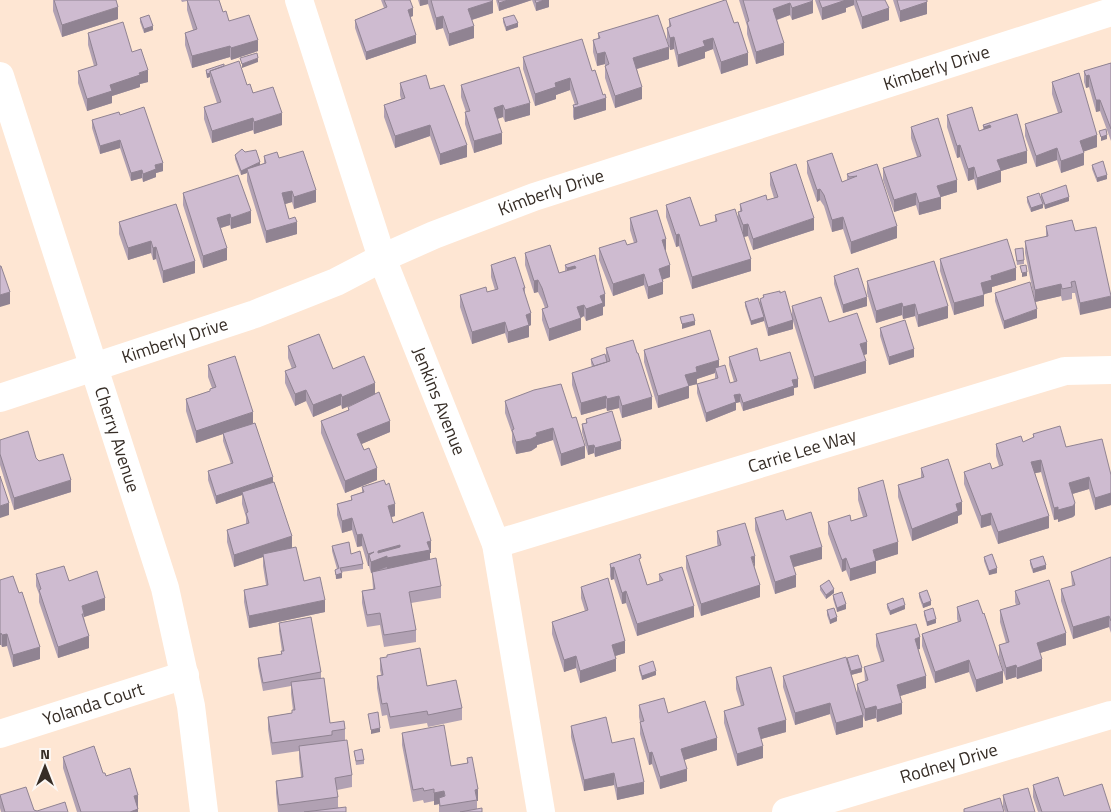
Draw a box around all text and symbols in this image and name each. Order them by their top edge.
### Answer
street label: Kimberly Drive [880,38,993,97]
street label: Kimberly Drive [494,161,607,222]
street label: Kimberly Drive [118,310,231,370]
street label: Jenkins Avenue [406,343,473,459]
street label: Cherry Avenue [88,383,147,496]
street label: Carrie Lee Way [744,421,860,480]
street label: Yolanda Court [39,675,148,733]
street label: Rodney Drive [897,736,1001,790]
north arrow [20,742,70,792]
text: N [40,743,50,764]

